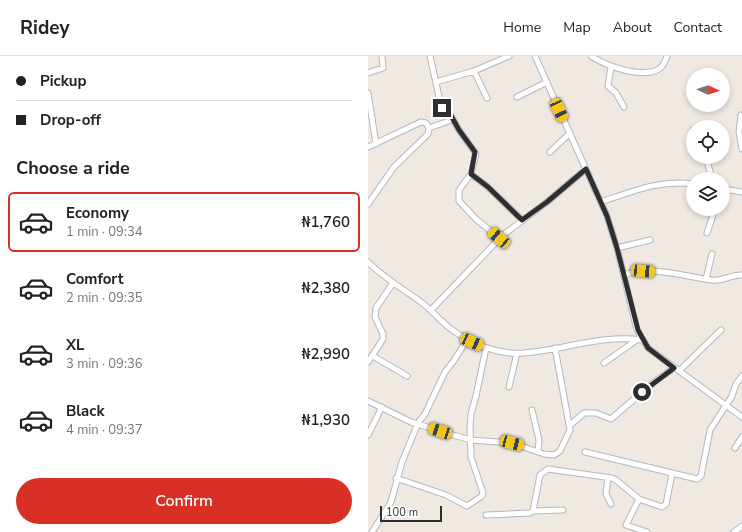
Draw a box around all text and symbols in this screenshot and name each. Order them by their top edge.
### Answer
text: Ridey [20,15,69,41]
text: Home [503,18,541,37]
text: Map [563,18,591,37]
text: About [613,18,652,37]
text: Contact [674,18,722,37]
north arrow [686,68,730,112]
map controls [686,68,730,216]
text: Pickup [40,71,86,91]
car [548,97,570,123]
route end [433,99,451,117]
text: Drop-off [40,110,101,130]
button: locate [686,120,730,164]
text: Choose a ride [16,156,130,180]
button: layers [686,172,730,216]
text: Economy [66,203,129,223]
icon: car [18,204,54,240]
text: ₦1,760 [301,212,350,232]
text: 1 min · 09:34 [66,223,142,241]
car [486,226,512,250]
car [631,264,655,278]
text: Comfort [66,269,123,289]
icon: car [18,270,54,306]
text: ₦2,380 [301,278,350,298]
text: 2 min · 09:35 [66,289,142,307]
car [459,332,485,352]
text: XL [66,335,85,355]
icon: car [18,336,54,372]
text: ₦2,990 [301,344,350,364]
text: 3 min · 09:36 [66,355,142,373]
route start [633,383,651,401]
text: Black [66,401,104,421]
icon: car [18,402,54,438]
text: ₦1,930 [301,410,350,430]
text: 4 min · 09:37 [66,421,142,439]
car [427,422,453,440]
car [499,434,525,452]
button: Confirm [16,478,352,524]
scale bar [380,504,442,523]
text: 100 m [386,505,418,520]

